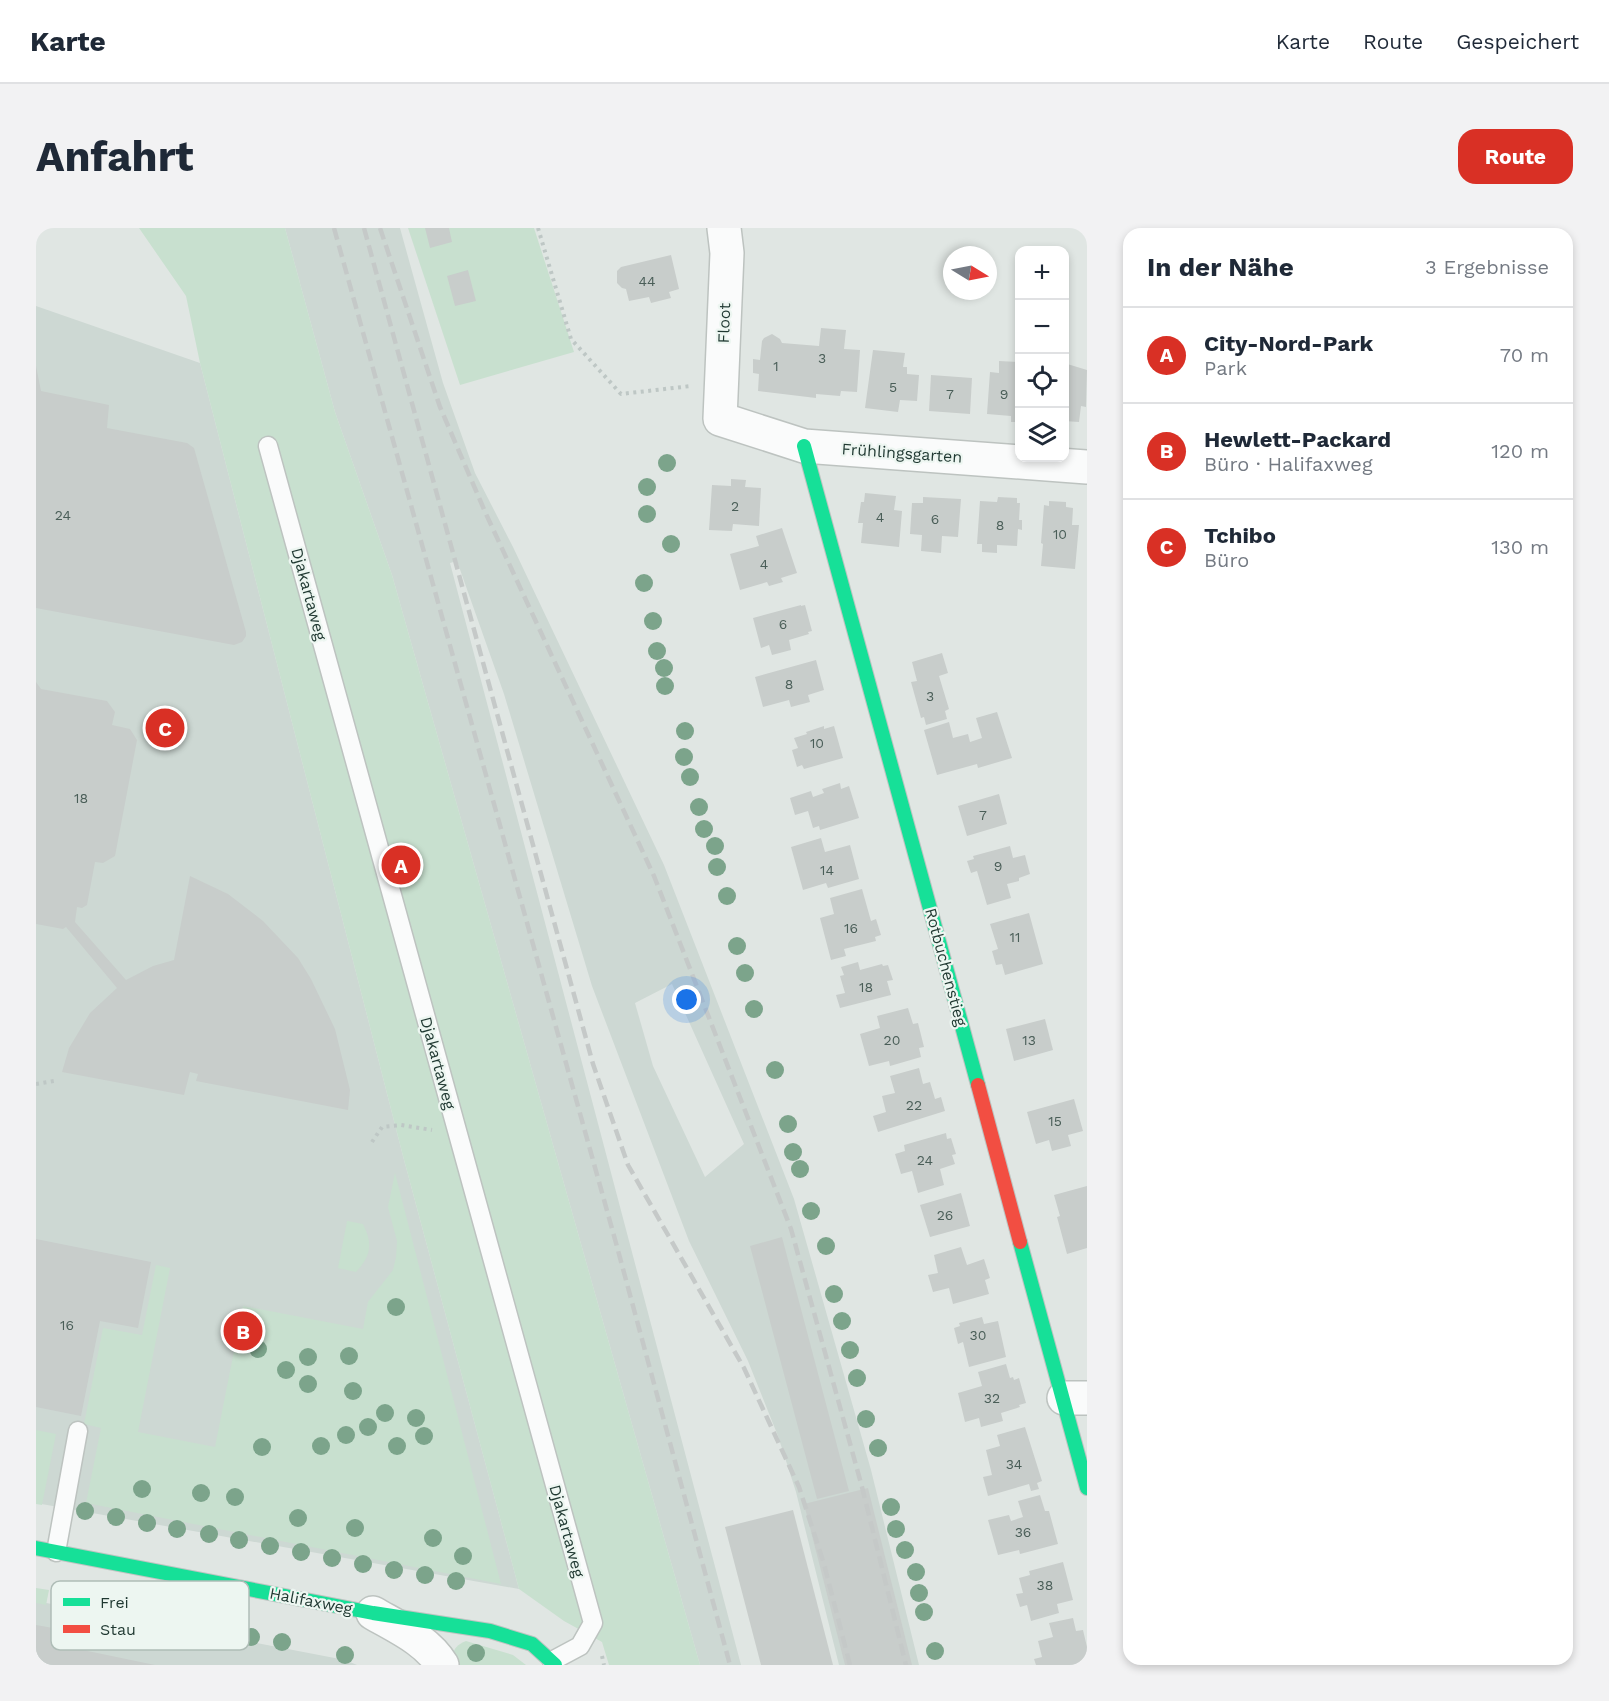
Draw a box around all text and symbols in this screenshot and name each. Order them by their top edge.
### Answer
text: Karte [30,25,106,58]
text: Karte [1276,29,1330,54]
text: Route [1363,29,1423,54]
text: Gespeichert [1456,29,1579,54]
button: Route [1458,129,1573,184]
text: Anfahrt [36,132,194,181]
north arrow [943,246,997,300]
map controls [1015,246,1069,462]
button: + [1015,246,1069,300]
text: In der Nähe [1147,252,1294,282]
text: 3 Ergebnisse [1425,255,1549,279]
house number: 44 [638,273,656,289]
button: − [1015,300,1069,354]
street label: Floot [714,302,734,344]
text: City-Nord-Park [1204,331,1373,356]
text: A [1160,343,1173,367]
text: 70 m [1500,343,1549,367]
house number: 3 [818,350,826,366]
button: locate [1015,354,1069,408]
text: Park [1204,356,1247,380]
house number: 1 [773,358,779,374]
house number: 5 [889,379,897,395]
house number: 7 [946,386,954,402]
house number: 9 [1000,386,1008,402]
button: layers [1015,408,1069,462]
text: Hewlett-Packard [1204,427,1391,452]
street label: Frühlingsgarten [841,439,963,467]
text: B [1160,439,1173,463]
text: 120 m [1491,439,1549,463]
text: Büro · Halifaxweg [1204,452,1373,476]
house number: 2 [731,498,739,514]
house number: 24 [55,507,71,523]
house number: 4 [876,509,884,525]
house number: 6 [931,511,939,527]
house number: 8 [996,517,1004,533]
text: Tchibo [1204,523,1276,548]
house number: 10 [1053,526,1067,542]
text: C [1160,535,1173,559]
text: 130 m [1491,535,1549,559]
street label: Djakartaweg [287,546,331,643]
text: Büro [1204,548,1249,572]
house number: 4 [760,556,768,572]
house number: 6 [779,616,787,632]
house number: 8 [785,676,793,692]
house number: 3 [926,688,934,704]
pin: C [146,706,184,750]
house number: 10 [810,735,824,751]
house number: 18 [74,790,88,806]
house number: 7 [979,807,987,823]
pin: A [382,842,421,888]
house number: 9 [994,858,1002,874]
house number: 14 [820,862,834,878]
street label: Rotbuchenstieg [921,906,971,1029]
house number: 16 [844,920,858,936]
house number: 11 [1010,929,1020,945]
house number: 18 [859,979,873,995]
your location [672,985,701,1014]
street label: Djakartaweg [416,1015,460,1112]
house number: 20 [884,1032,900,1048]
house number: 13 [1022,1032,1036,1048]
house number: 22 [906,1097,922,1113]
house number: 15 [1048,1113,1062,1129]
house number: 24 [917,1152,933,1168]
house number: 26 [937,1207,953,1223]
pin: B [224,1308,262,1354]
house number: 16 [60,1317,74,1333]
house number: 30 [970,1327,986,1343]
house number: 32 [984,1390,1000,1406]
house number: 34 [1006,1456,1022,1472]
street label: Djakartaweg [545,1483,589,1580]
house number: 36 [1015,1524,1031,1540]
house number: 38 [1037,1577,1053,1593]
legend [51,1581,249,1650]
street label: Halifaxweg [268,1584,355,1618]
text: Frei [100,1593,129,1612]
text: Stau [100,1620,136,1639]

